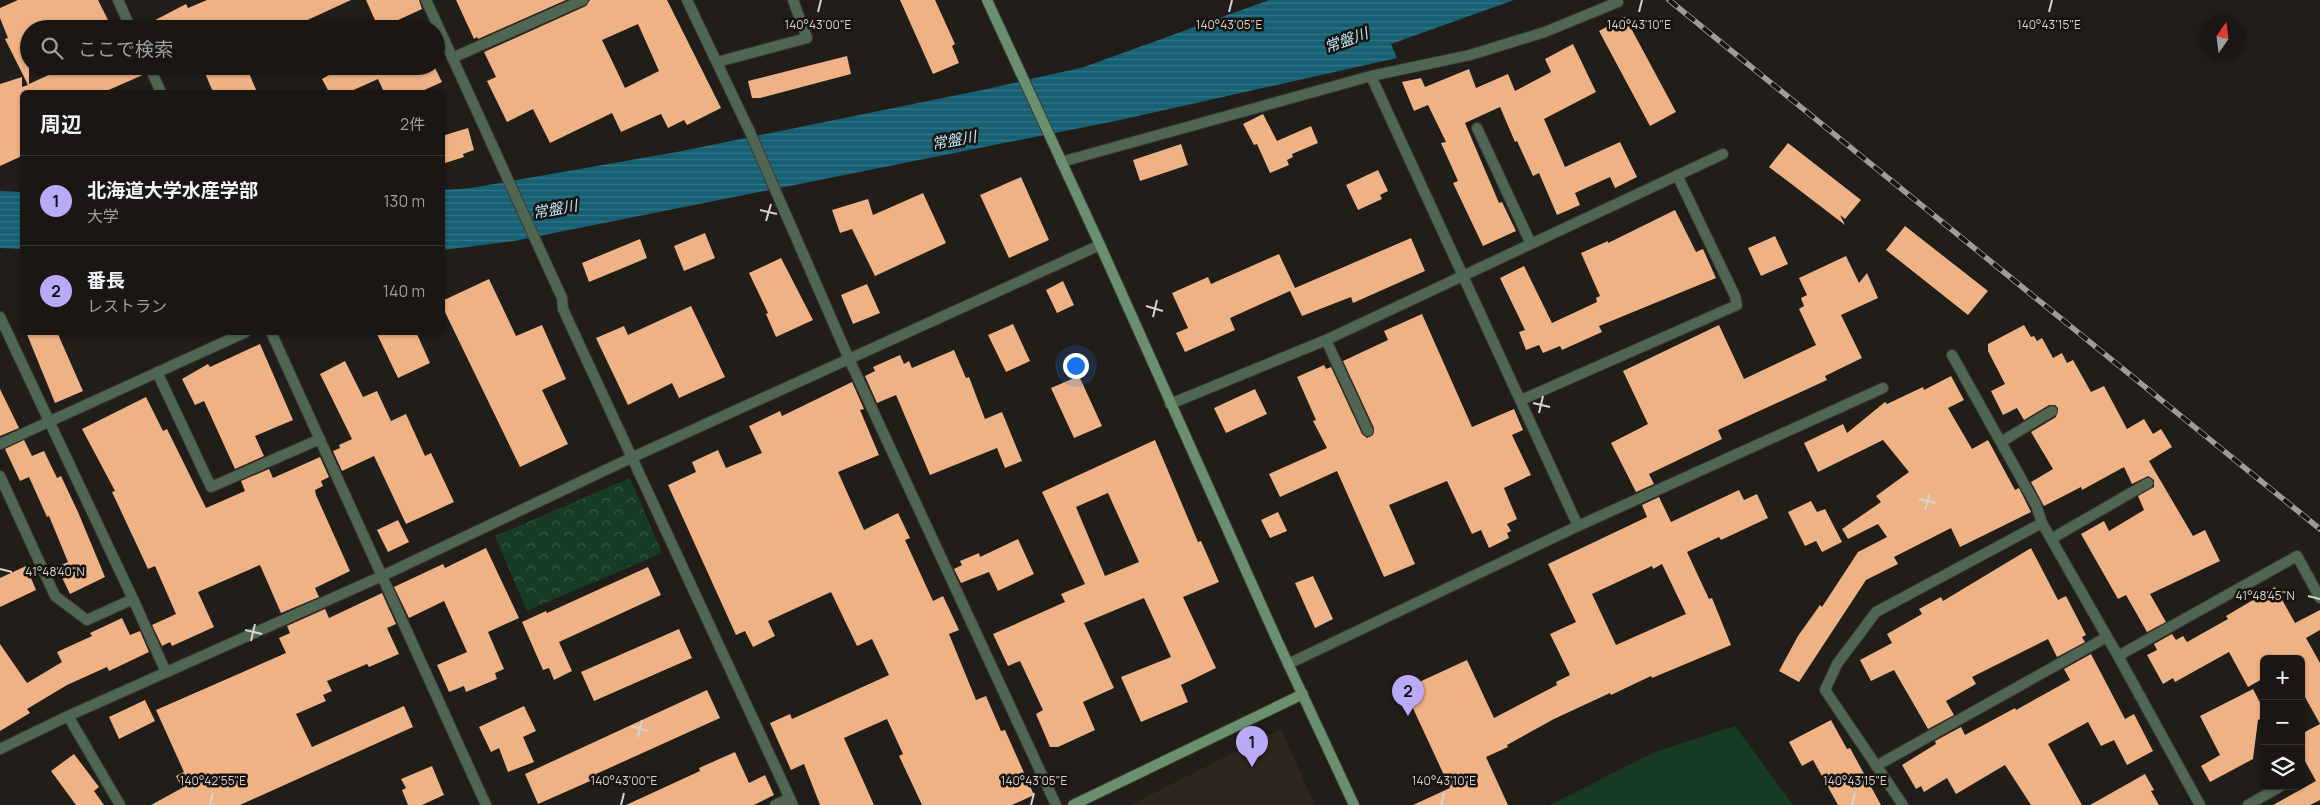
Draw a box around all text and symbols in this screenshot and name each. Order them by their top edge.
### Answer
north arrow [2200,15,2245,60]
text: 140°43'00"E [785,16,852,33]
text: 140°43'05"E [1196,16,1262,33]
text: 140°43'10"E [1607,16,1671,33]
text: 140°43'15"E [2017,16,2081,33]
search box [20,20,445,75]
water label: 常盤川 [1321,22,1373,58]
icon: search [38,34,66,62]
text: ここで検索 [78,36,173,62]
text: 周辺 [40,110,82,138]
text: 2件 [400,113,425,135]
water label: 常盤川 [930,125,980,154]
text: 北海道大学水産学部 [87,177,258,203]
text: 1 [52,190,60,212]
text: 130 m [383,190,425,212]
water label: 常盤川 [531,194,581,223]
text: 大学 [87,205,119,227]
text: 番長 [87,267,125,293]
text: 2 [51,280,61,302]
text: 140 m [383,280,425,302]
text: レストラン [87,295,167,317]
your location [1063,353,1089,379]
text: 41°48'40"N [25,563,85,580]
text: 41°48'45"N [2235,587,2295,604]
map controls [2260,655,2305,790]
button: + [2260,655,2305,700]
pin: 2 [1392,675,1424,716]
button: − [2260,700,2305,745]
pin: 1 [1236,726,1268,767]
button: layers [2260,745,2305,790]
text: 140°42'55"E [180,772,246,789]
text: 140°43'00"E [591,772,658,789]
text: 140°43'05"E [1001,772,1067,789]
text: 140°43'10"E [1412,772,1476,789]
text: 140°43'15"E [1823,772,1887,789]

